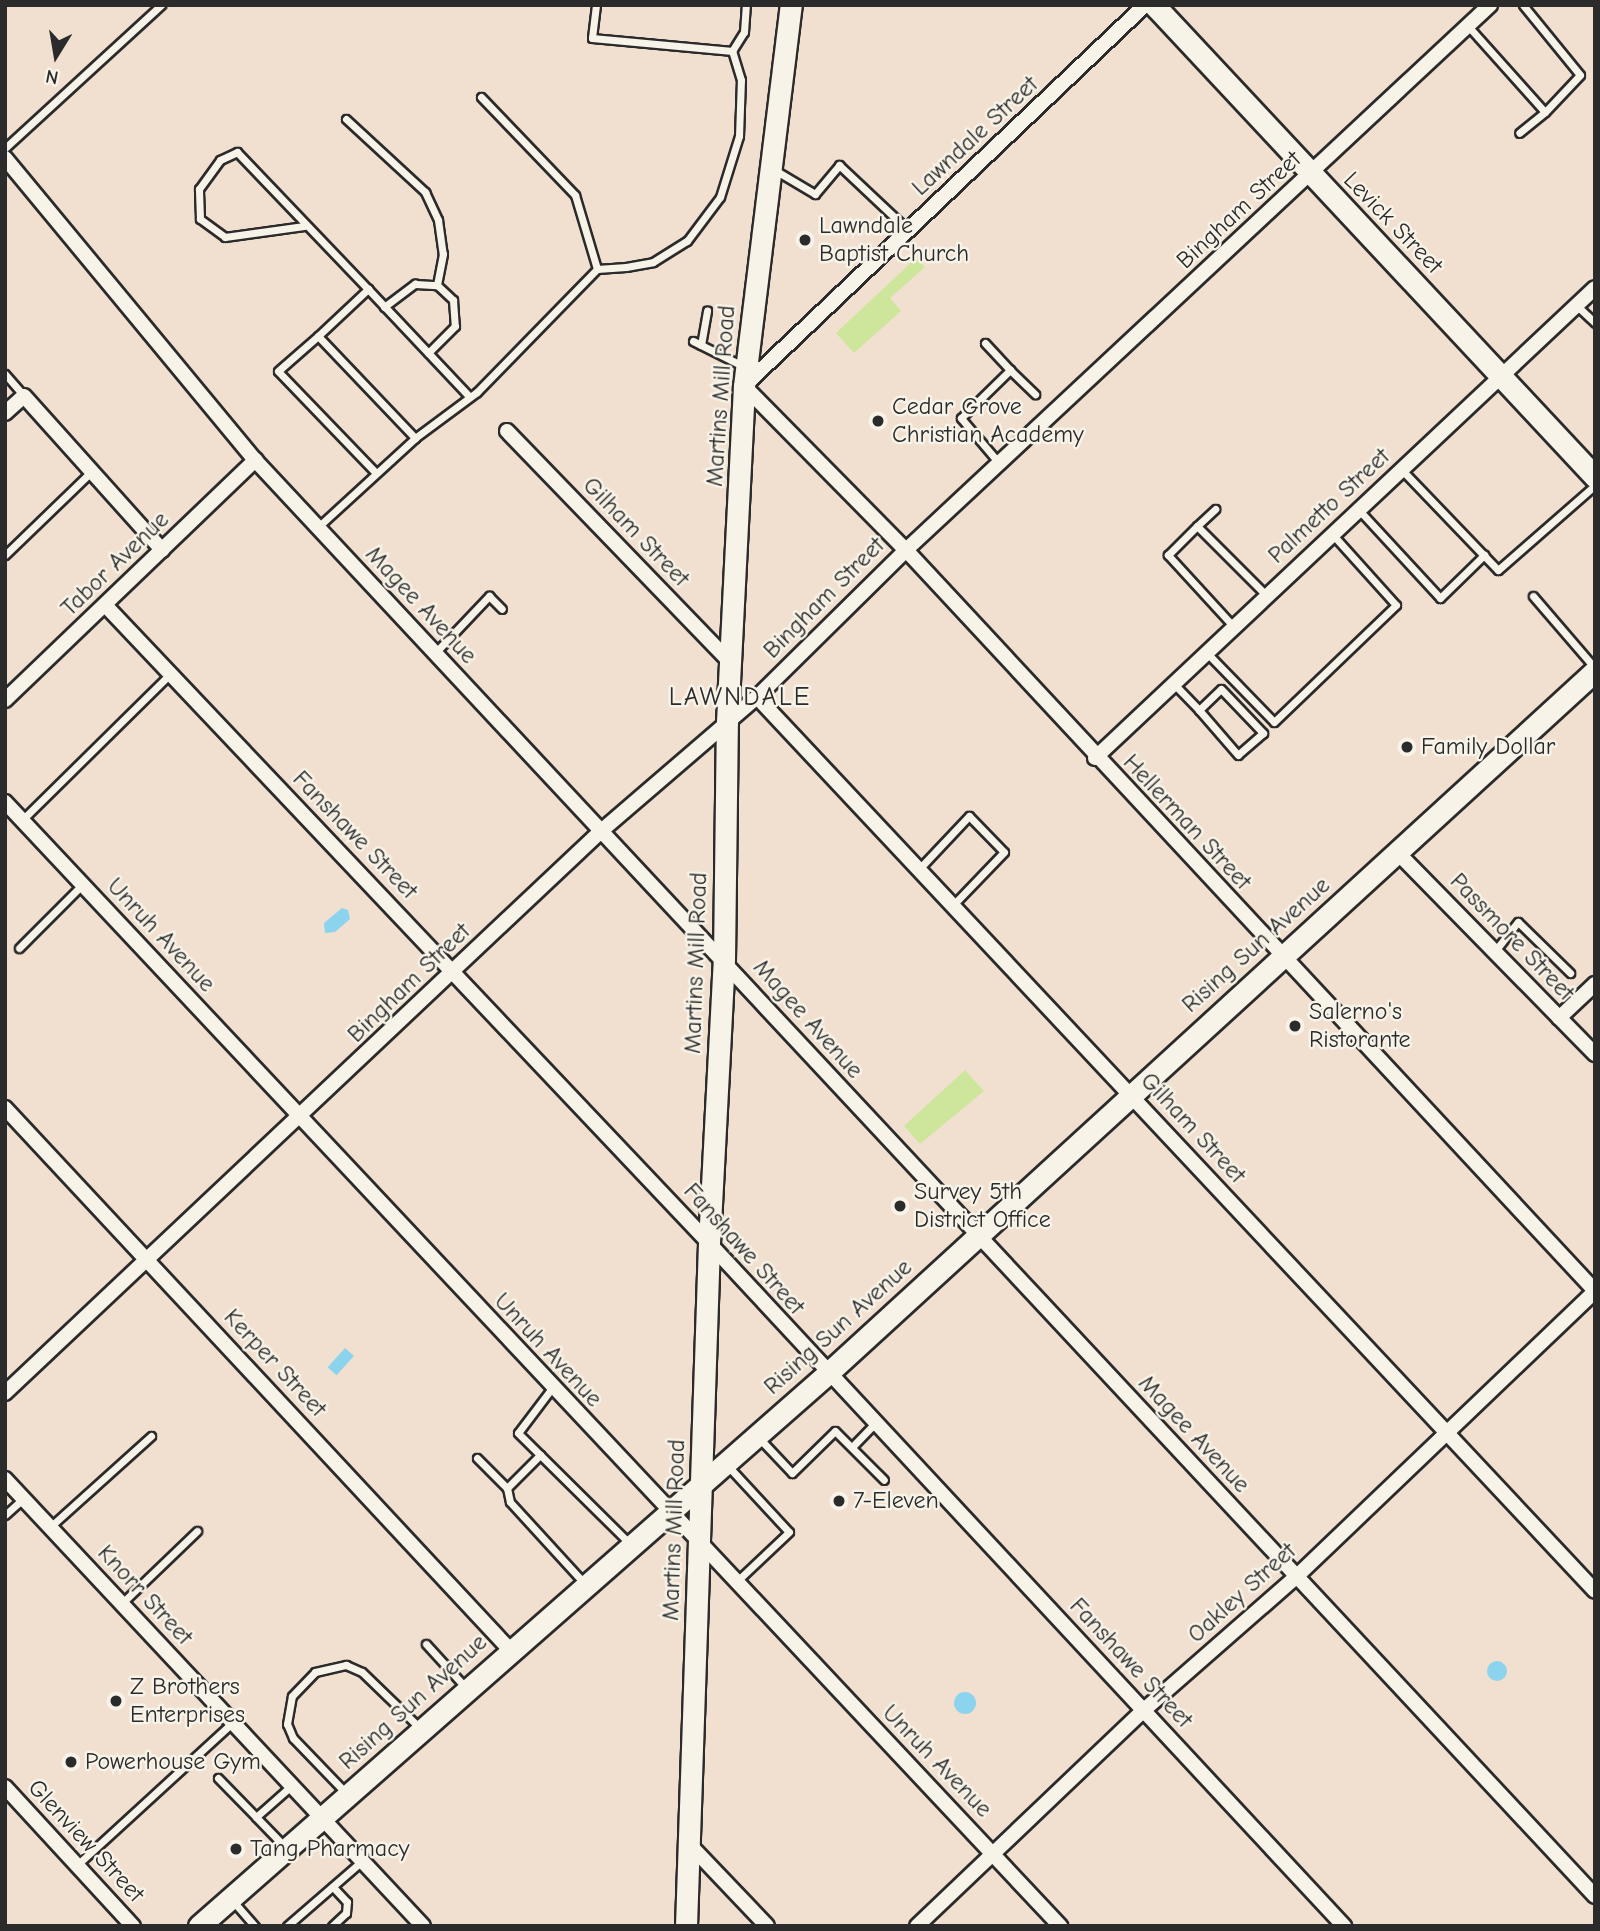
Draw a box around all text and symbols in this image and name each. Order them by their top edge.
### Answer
north arrow [21,21,91,91]
text: N [44,65,60,89]
street label: Lawndale Street [906,70,1044,202]
street label: Bingham Street [1171,145,1307,275]
street label: Levick Street [1337,166,1449,280]
place label: Lawndale Baptist Church [819,212,969,268]
marker: Lawndale Baptist Church [797,232,813,248]
street label: Martins Mill Road [700,304,742,488]
place label: Cedar Grove Christian Academy [892,393,1084,449]
marker: Cedar Grove Christian Academy [870,413,886,429]
street label: Palmetto Street [1262,442,1396,570]
street label: Gilham Street [577,471,695,593]
street label: Tabor Avenue [55,505,175,623]
street label: Bingham Street [757,531,891,665]
street label: Magee Avenue [359,540,483,670]
district label: LAWNDALE [670,682,810,714]
place label: Family Dollar [1421,733,1555,761]
marker: Family Dollar [1399,739,1415,755]
street label: Hellerman Street [1117,748,1257,896]
street label: Fanshawe Street [286,765,424,905]
street label: Passmore Street [1444,867,1580,1007]
street label: Rising Sun Avenue [1176,871,1336,1019]
street label: Unruh Avenue [101,872,221,998]
street label: Martins Mill Road [678,872,714,1054]
street label: Bingham Street [342,917,476,1049]
street label: Magee Avenue [747,953,869,1085]
place label: Salerno's Ristorante [1309,998,1411,1054]
marker: Salerno's Ristorante [1287,1018,1303,1034]
street label: Gilham Street [1134,1067,1252,1189]
street label: Fanshawe Street [677,1177,811,1321]
place label: Survey 5th District Office [914,1178,1051,1234]
marker: Survey 5th District Office [892,1198,908,1214]
street label: Rising Sun Avenue [758,1253,918,1401]
street label: Unruh Avenue [488,1287,608,1413]
street label: Kerper Street [218,1303,332,1423]
street label: Magee Avenue [1132,1369,1256,1499]
street label: Martins Mill Road [656,1439,692,1621]
place label: 7-Eleven [853,1487,939,1515]
marker: 7-Eleven [831,1493,847,1509]
street label: Oakley Street [1182,1537,1302,1649]
street label: Knorr Street [91,1539,199,1651]
street label: Fanshawe Street [1063,1592,1199,1734]
street label: Rising Sun Avenue [333,1628,493,1776]
place label: Z Brothers Enterprises [130,1673,245,1729]
marker: Z Brothers Enterprises [108,1693,124,1709]
street label: Unruh Avenue [876,1699,998,1823]
place label: Powerhouse Gym [85,1748,261,1776]
marker: Powerhouse Gym [63,1754,79,1770]
street label: Glenview Street [22,1774,150,1908]
place label: Tang Pharmacy [250,1835,409,1863]
marker: Tang Pharmacy [228,1841,244,1857]

